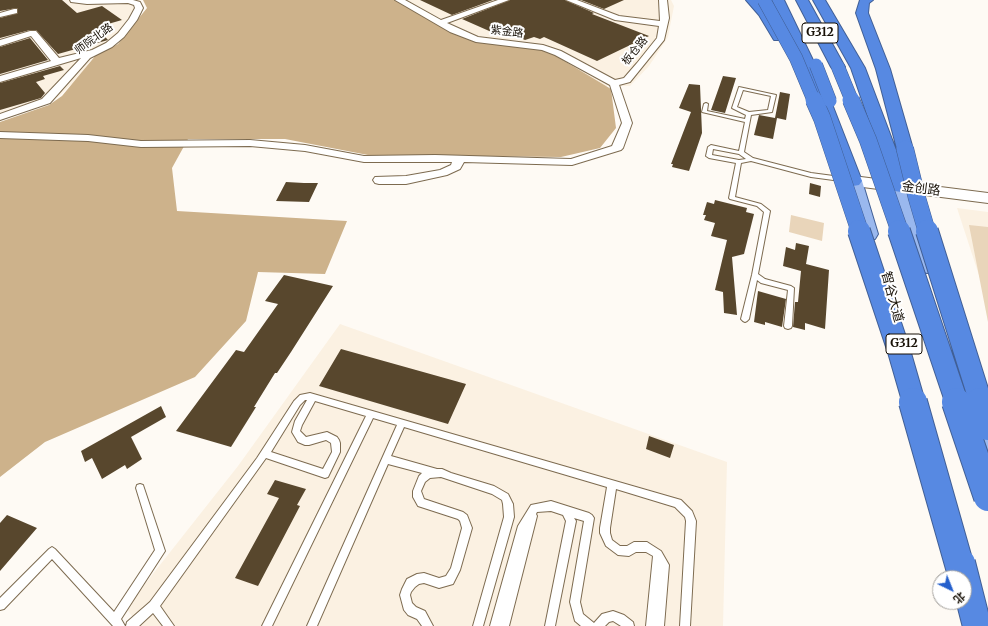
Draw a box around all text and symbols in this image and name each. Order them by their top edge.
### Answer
street label: 师院北路 [72,21,116,57]
street label: 紫金路 [490,23,524,41]
road number: G312 [802,23,838,43]
street label: 板仓路 [619,34,651,68]
street label: 金创路 [901,179,941,199]
street label: 智谷大道 [878,270,906,324]
road number: G312 [886,334,922,354]
north arrow [932,570,972,610]
text: 北 [951,589,968,607]

